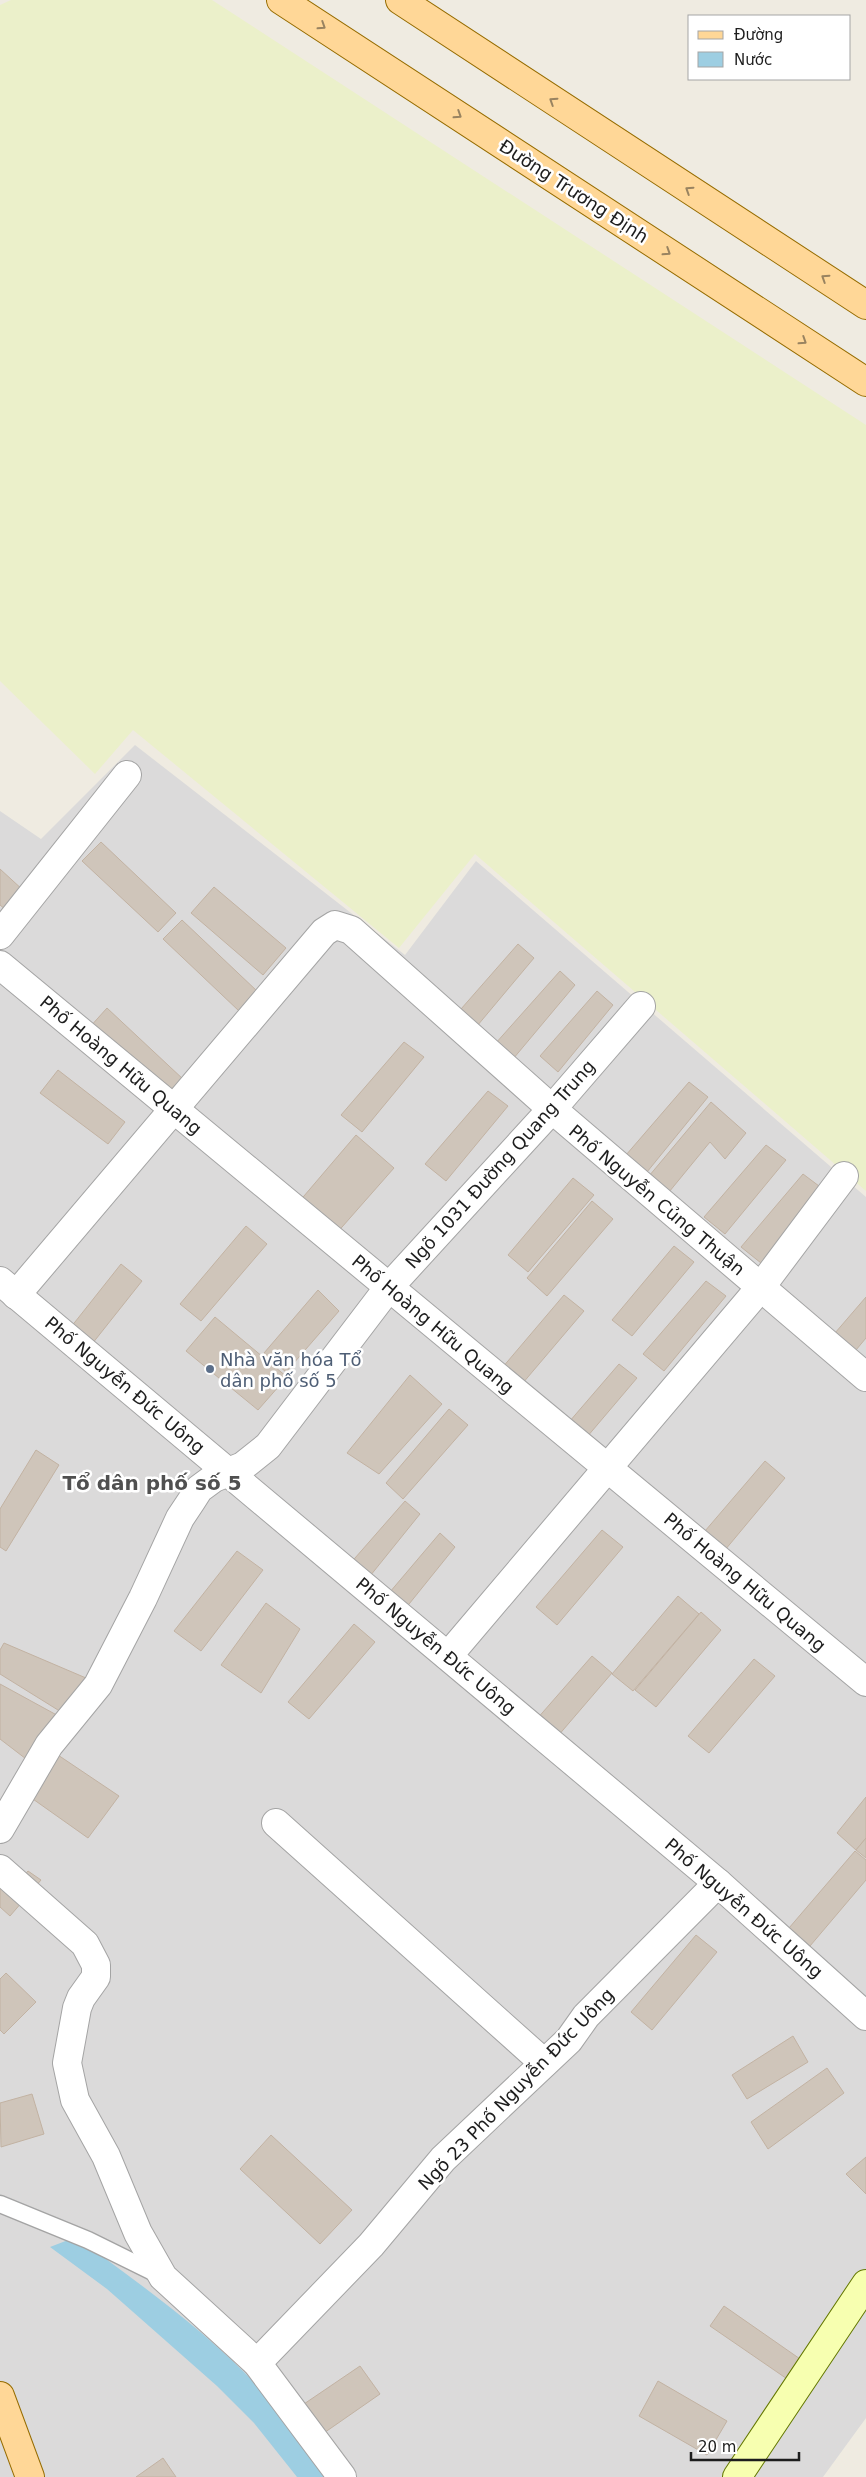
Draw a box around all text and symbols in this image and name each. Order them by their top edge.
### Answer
legend [688,15,851,80]
one-way arrow [317,20,326,30]
text: Đường [734,26,783,44]
text: Nước [734,51,772,69]
one-way arrow [550,97,559,107]
one-way arrow [453,109,462,119]
street label: Đường Trương Định [496,135,652,247]
one-way arrow [686,186,695,196]
one-way arrow [662,246,671,255]
one-way arrow [822,275,831,285]
one-way arrow [798,335,807,344]
street label: Phố Hoàng Hữu Quang [36,991,206,1139]
street label: Ngõ 1031 Đường Quang Trung [401,1055,599,1273]
street label: Phố Nguyễn Củng Thuận [565,1120,749,1280]
street label: Phố Hoàng Hữu Quang [348,1250,518,1398]
street label: Phố Nguyễn Đức Uông [41,1312,209,1458]
place label: Nhà văn hóa Tổ dân phố số 5 [220,1349,362,1391]
marker: Nhà văn hóa Tổ dân phố số 5 [204,1363,216,1375]
district label: Tổ dân phố số 5 [62,1471,242,1495]
street label: Phố Hoàng Hữu Quang [660,1508,830,1656]
street label: Phố Nguyễn Đức Uông [352,1573,520,1719]
street label: Phố Nguyễn Đức Uông [661,1834,827,1982]
street label: Ngõ 23 Phố Nguyễn Đức Uông [414,1984,618,2194]
scale bar [691,2430,798,2462]
text: 20 m [698,2438,736,2456]

